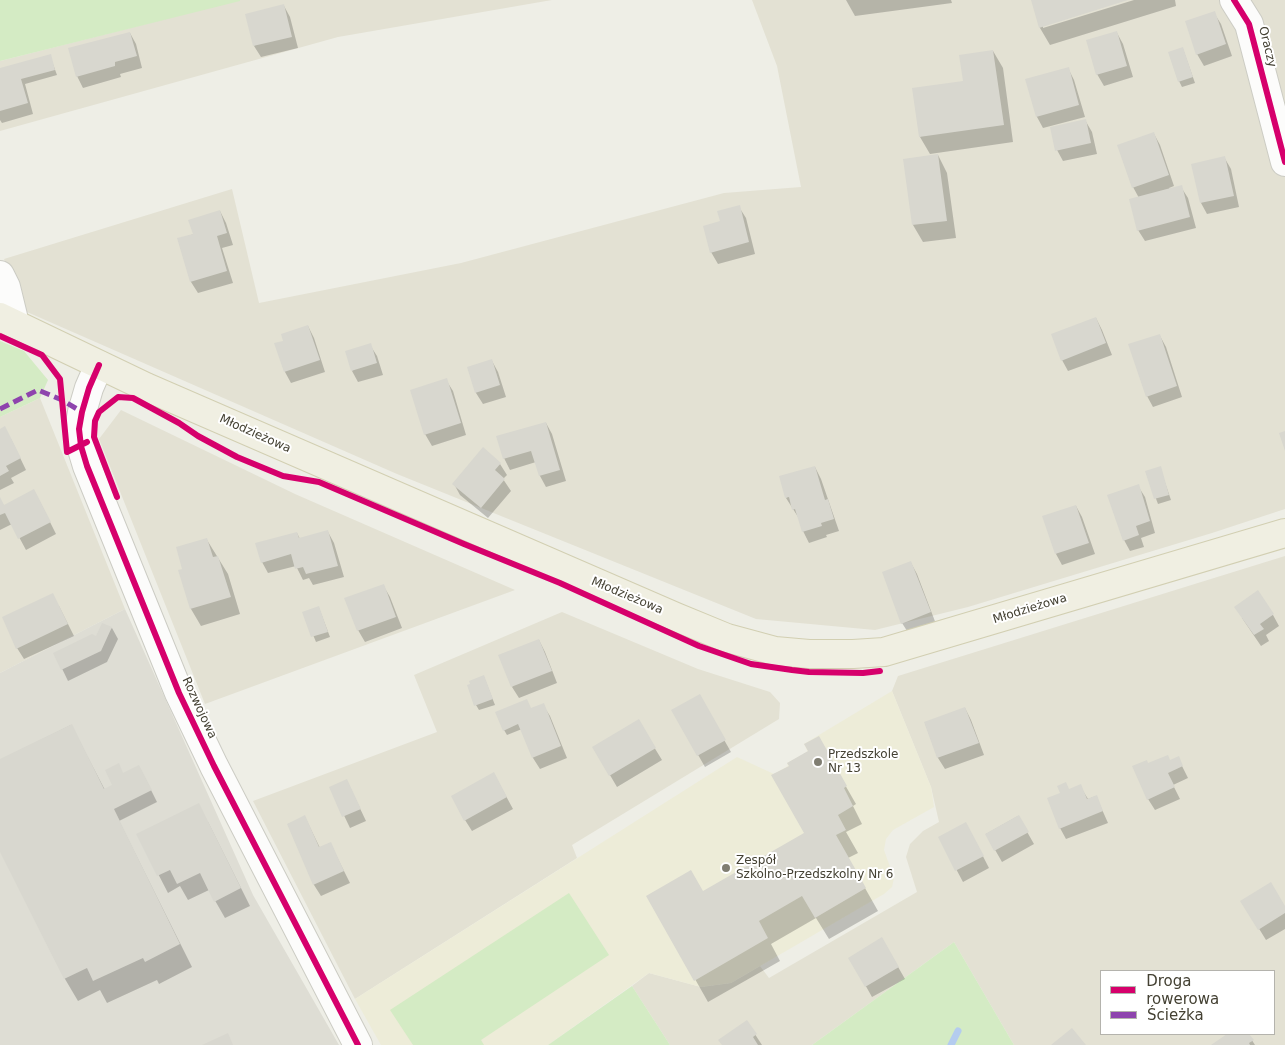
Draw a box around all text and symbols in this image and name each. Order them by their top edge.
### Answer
street label: Oraczy [1255,25,1279,69]
street label: Młodzieżowa [217,412,293,456]
street label: Młodzieżowa [589,574,665,618]
street label: Młodzieżowa [991,591,1069,627]
street label: Rozwojowa [178,675,220,741]
place label: Przedszkole Nr 13 [828,748,898,776]
marker: Przedszkole Nr 13 [812,756,824,768]
place label: Zespół Szkolno-Przedszkolny Nr 6 [736,854,894,882]
marker: Zespół Szkolno-Przedszkolny Nr 6 [720,862,732,874]
legend [1100,970,1275,1035]
text: Droga rowerowa [1146,972,1219,1008]
text: Ścieżka [1147,1006,1204,1024]

